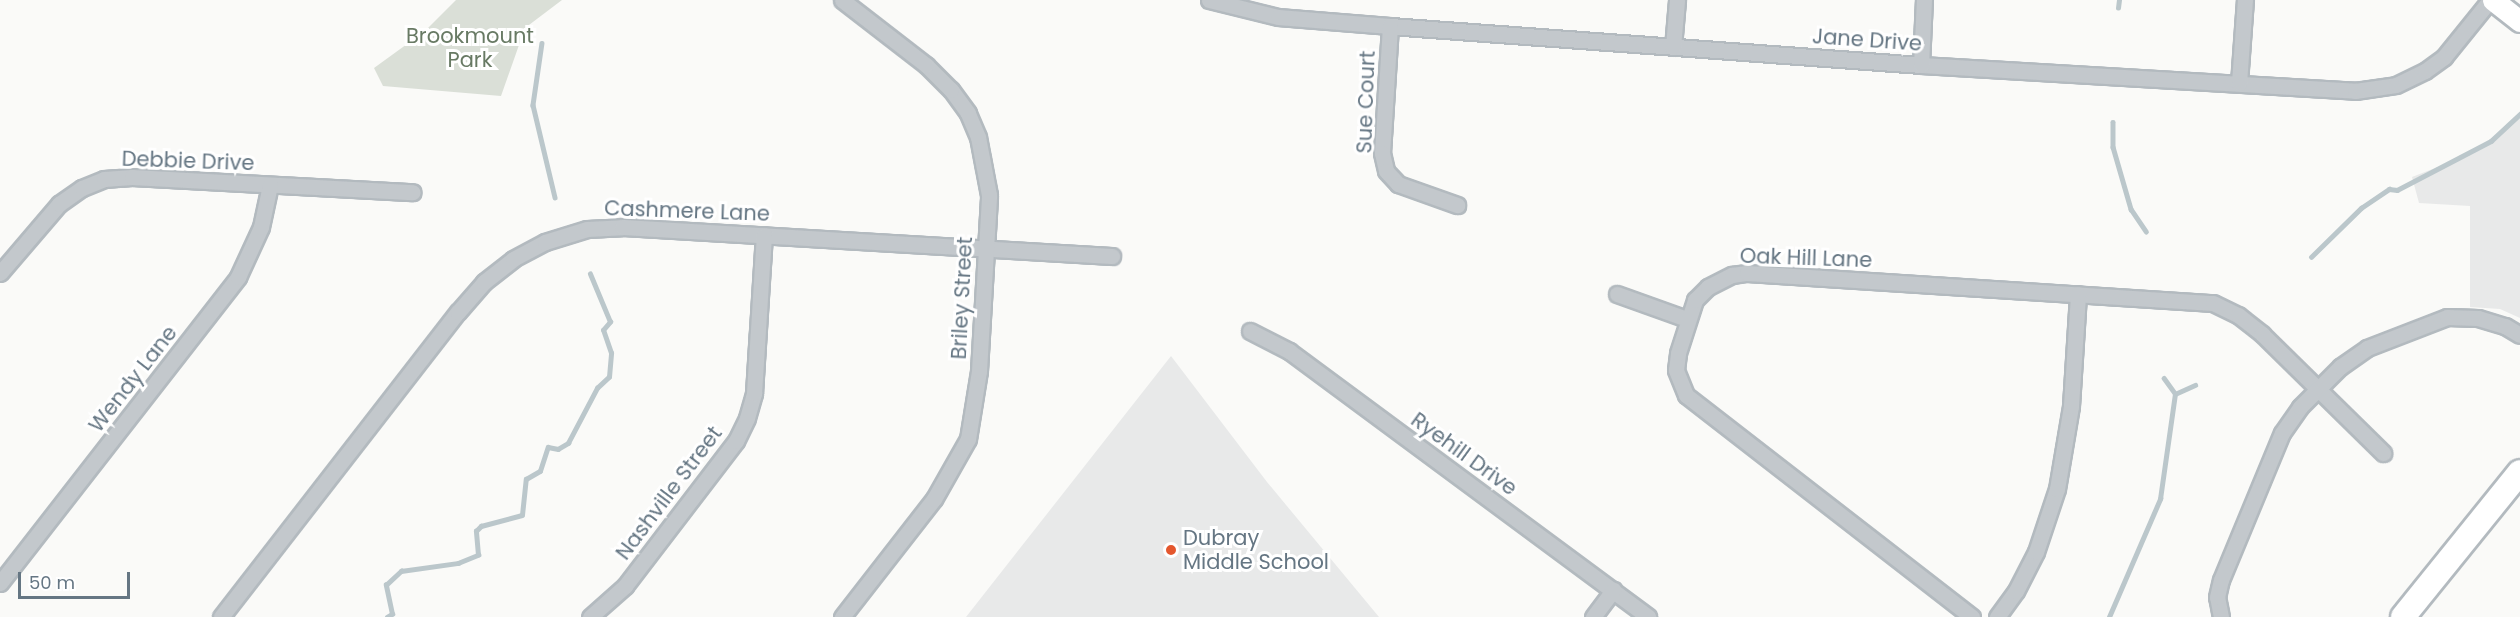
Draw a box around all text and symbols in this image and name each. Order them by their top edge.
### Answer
park label: Brookmount Park [406,23,534,73]
street label: Jane Drive [1811,24,1923,56]
street label: Sue Court [1352,50,1380,154]
street label: Debbie Drive [121,146,255,176]
street label: Cashmere Lane [604,196,770,226]
street label: Briley Street [946,236,978,360]
street label: Oak Hill Lane [1739,243,1873,273]
street label: Wendy Lane [84,321,182,437]
street label: Ryehill Drive [1406,407,1522,501]
street label: Nashville Street [611,421,727,565]
place label: Dubray Middle School [1183,525,1329,575]
marker: Dubray Middle School [1164,543,1178,557]
scale bar [21,560,134,598]
text: 50 m [29,570,75,595]

